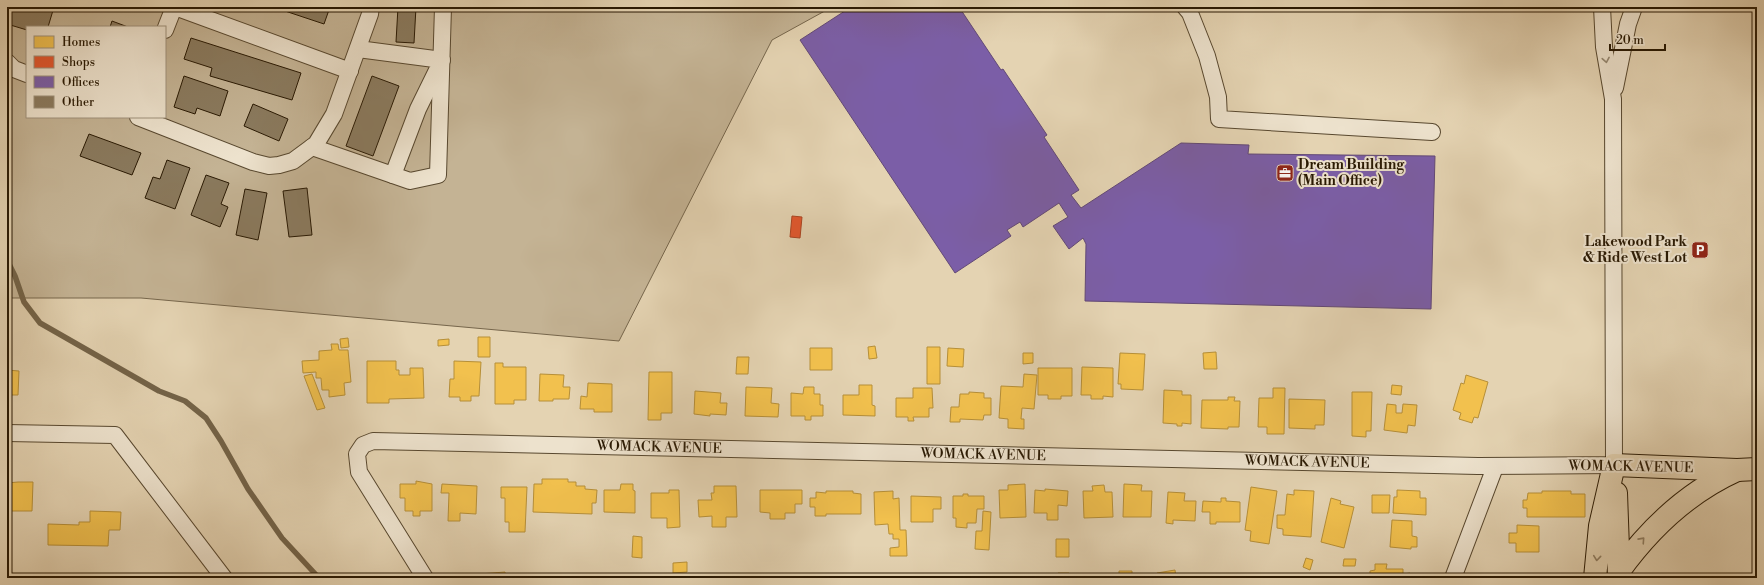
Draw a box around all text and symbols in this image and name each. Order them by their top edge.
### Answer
legend [26,26,166,118]
scale bar [1610,26,1665,52]
text: 20 m [1616,33,1644,48]
text: Homes [62,35,100,50]
text: Shops [62,55,95,70]
one-way arrow [1601,57,1610,63]
text: Offices [62,75,100,90]
text: Other [62,95,94,110]
place label: Dream Building (Main Office) [1298,156,1405,190]
office icon: Dream Building (Main Office) [1275,163,1295,183]
place label: Lakewood Park & Ride West Lot [1583,233,1688,267]
parking icon: Lakewood Park & Ride West Lot [1690,240,1710,260]
street label: WOMACK AVENUE [596,437,722,458]
street label: WOMACK AVENUE [919,444,1046,465]
street label: WOMACK AVENUE [1243,452,1370,473]
street label: WOMACK AVENUE [1567,457,1694,477]
one-way arrow [1638,537,1645,545]
one-way arrow [1593,555,1602,561]

